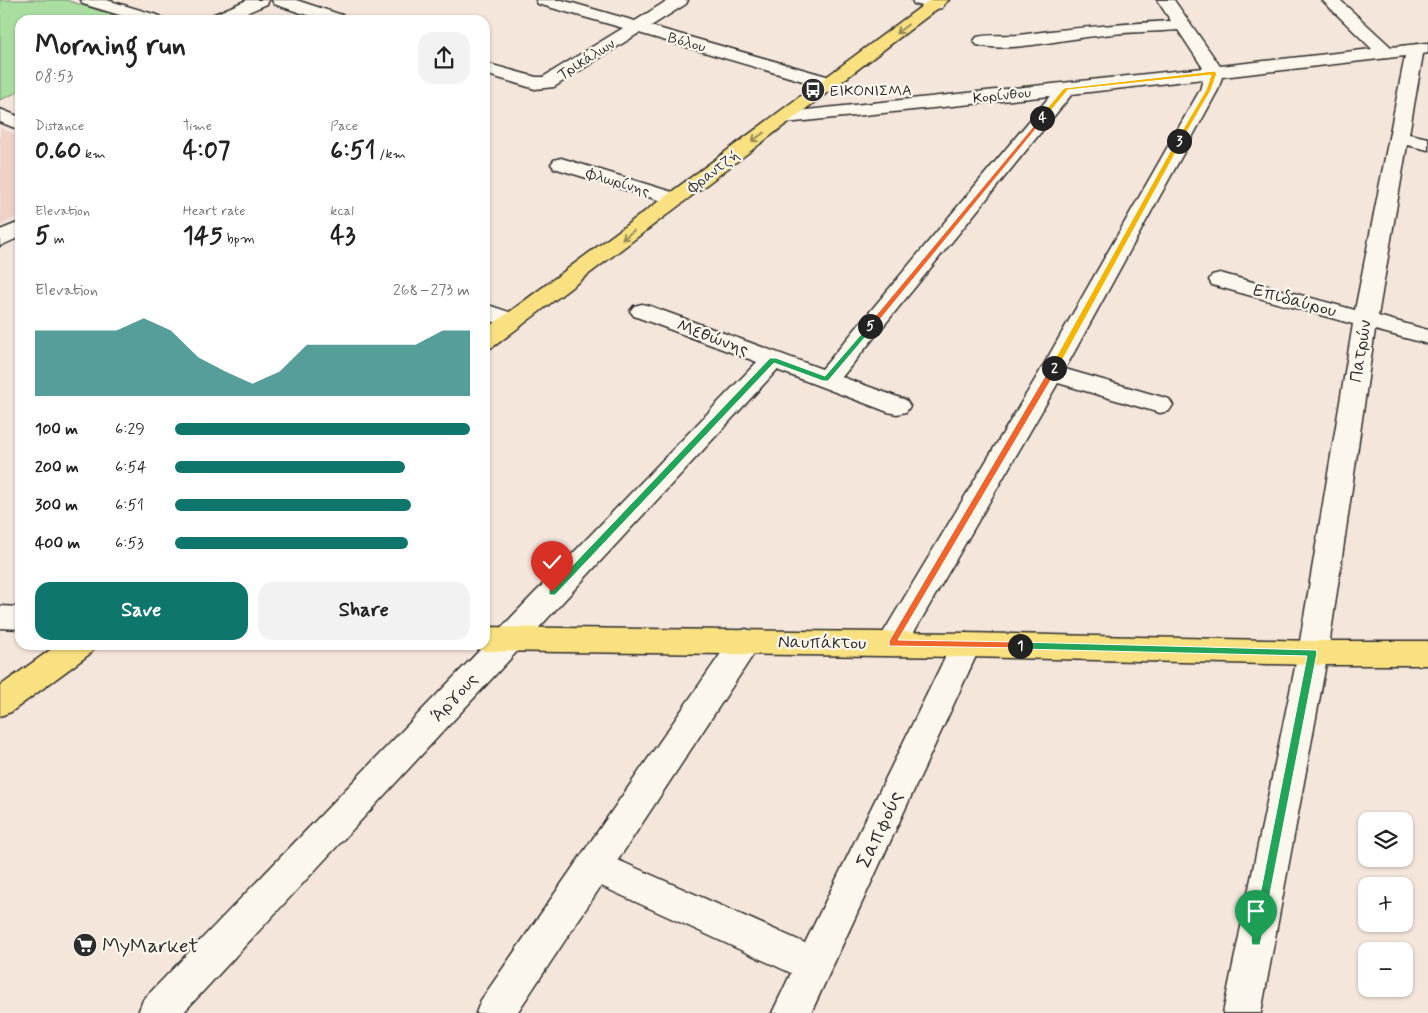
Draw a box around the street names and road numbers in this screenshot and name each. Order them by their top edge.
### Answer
street label: Βόλου [666,28,708,58]
street label: Τρικάλων [554,34,619,85]
street label: Κορίνθου [972,83,1032,109]
street label: Φραντζή [683,146,744,199]
street label: Φλωρίνης [583,164,652,202]
street label: Επιδαύρου [1251,278,1339,324]
street label: Μεθώνης [673,314,752,362]
street label: Πατρών [1344,318,1378,384]
street label: Ναυπάκτου [778,630,866,656]
street label: Άργους [426,668,484,727]
street label: Σαπφούς [850,786,910,873]

